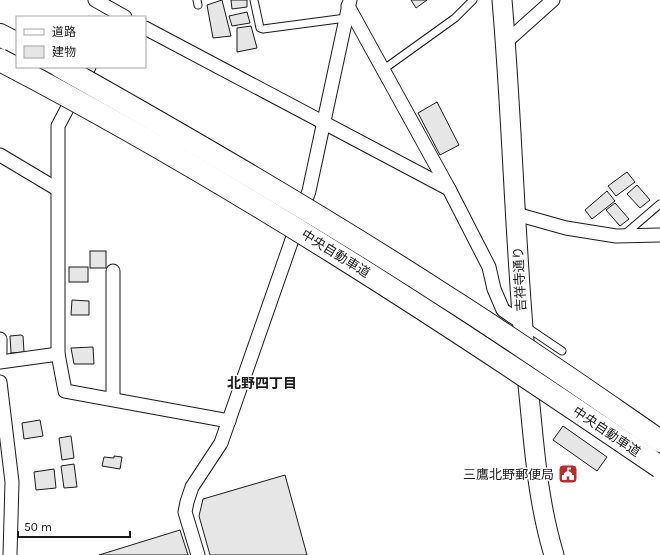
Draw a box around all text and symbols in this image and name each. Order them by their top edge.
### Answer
legend [16,16,146,68]
text: 道路 [52,25,76,39]
text: 建物 [52,45,76,59]
street label: 中央自動車道 [299,226,373,280]
street label: 吉祥寺通り [510,246,529,312]
district label: 北野四丁目 [227,375,297,392]
street label: 中央自動車道 [570,403,643,459]
public building icon: 三鷹北野郵便局 [557,463,579,485]
place label: 三鷹北野郵便局 [463,467,554,482]
scale bar [18,513,130,539]
text: 50 m [24,520,52,534]

